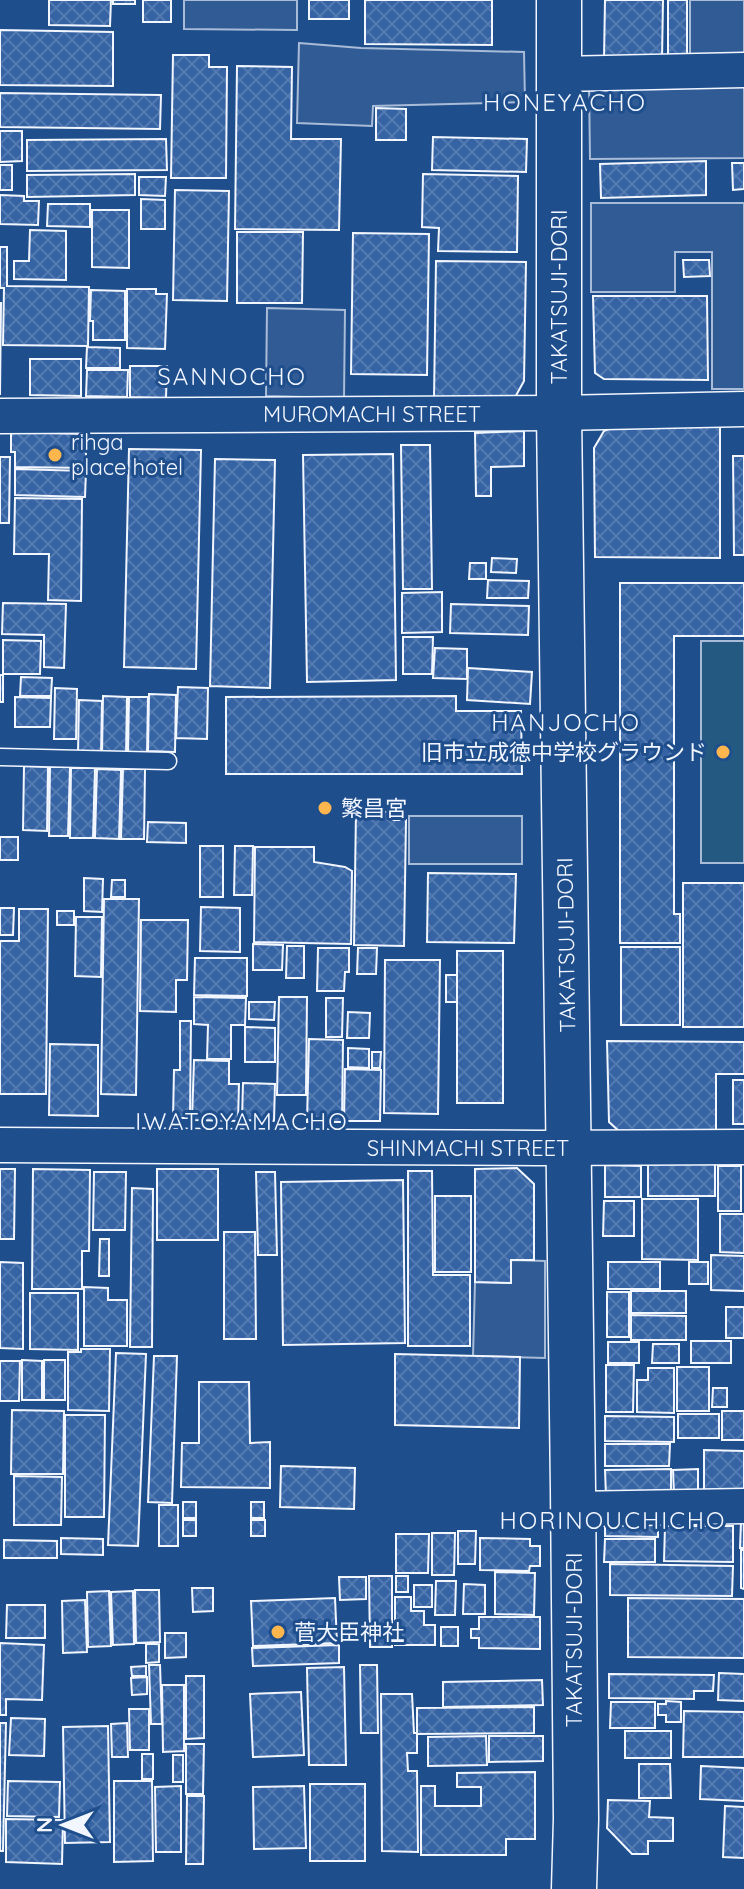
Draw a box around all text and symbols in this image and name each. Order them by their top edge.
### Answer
district label: HONEYACHO [483,87,647,117]
street label: TAKATSUJI-DORI [545,209,573,385]
district label: SANNOCHO [157,361,307,391]
street label: MUROMACHI STREET [263,400,481,428]
place label: rihga place hotel [71,428,183,481]
marker: rihga place hotel [46,446,64,464]
district label: HANJOCHO [491,707,641,737]
place label: 旧市立成徳中学校グラウンド [421,738,707,766]
marker: 旧市立成徳中学校グラウンド [714,743,732,761]
place label: 繁昌宮 [341,794,407,822]
marker: 繁昌宮 [316,799,334,817]
street label: TAKATSUJI-DORI [550,857,582,1033]
district label: IWATOYAMACHO [135,1106,349,1136]
street label: SHINMACHI STREET [367,1134,569,1162]
district label: HORINOUCHICHO [500,1505,727,1535]
street label: TAKATSUJI-DORI [560,1552,588,1728]
place label: 菅大臣神社 [294,1618,404,1646]
marker: 菅大臣神社 [269,1623,287,1641]
north arrow [24,1785,104,1865]
text: N [30,1817,58,1833]

